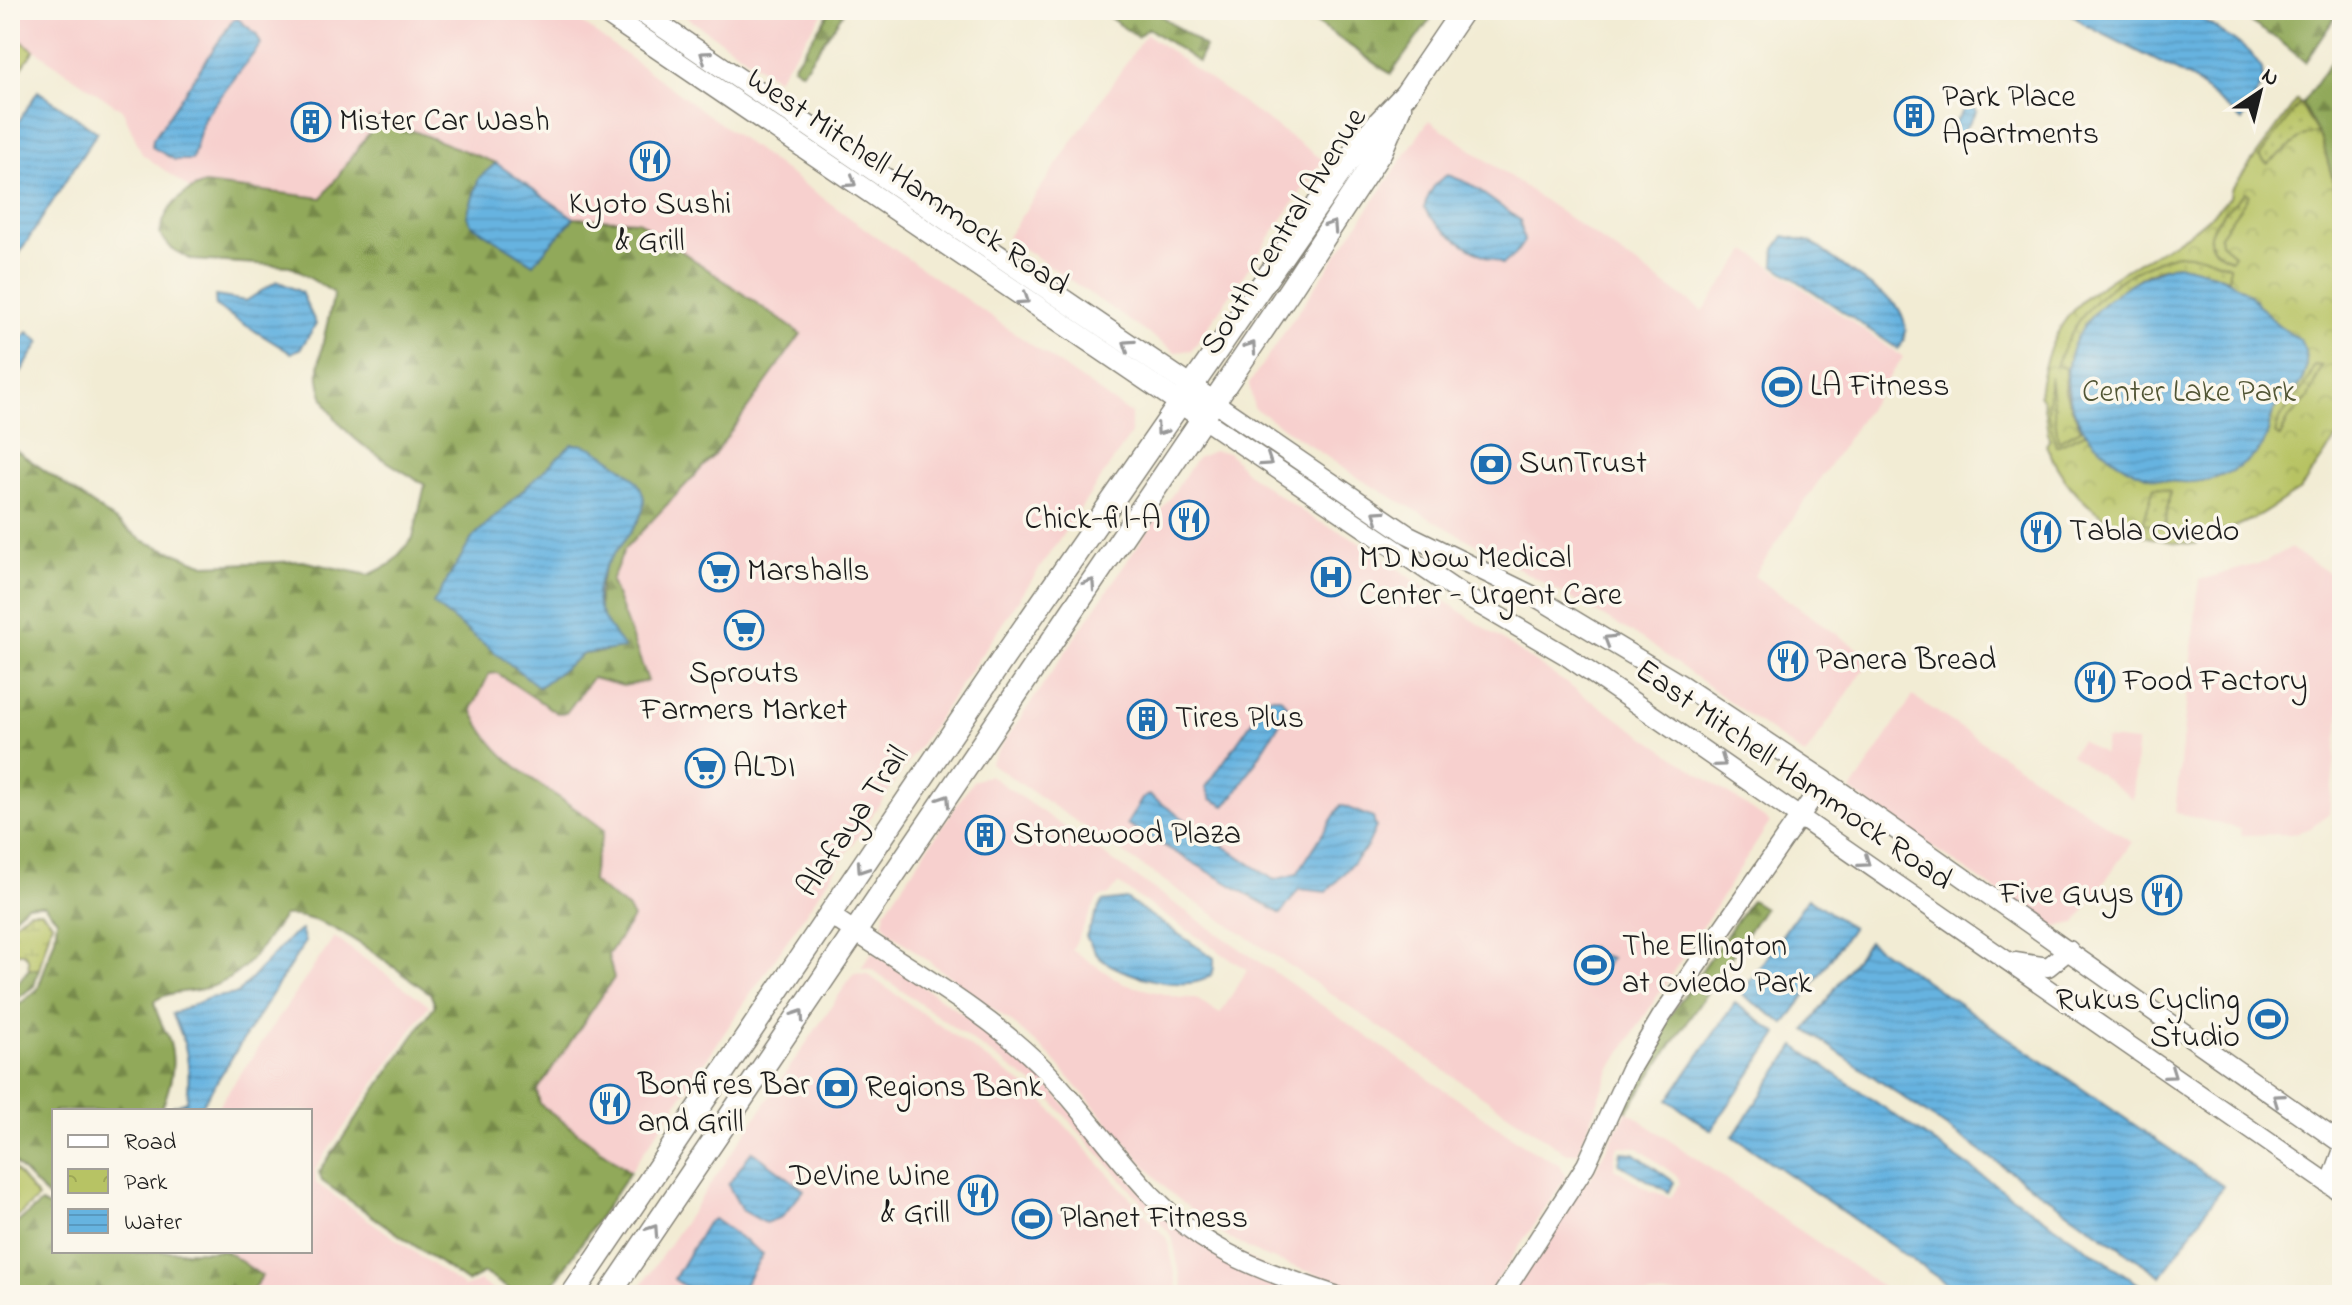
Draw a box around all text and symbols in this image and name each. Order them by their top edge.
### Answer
one-way arrow [699,51,714,66]
north arrow [2220,52,2300,132]
street label: West Mitchell Hammock Road [736,57,1078,309]
text: N [2254,61,2285,95]
place label: Park Place Apartments [1942,75,2099,159]
building icon: Park Place Apartments [1893,95,1935,137]
place label: Mister Car Wash [339,99,550,146]
street label: South Central Avenue [1190,99,1381,365]
building icon: Mister Car Wash [290,101,332,143]
restaurant icon: Kyoto Sushi & Grill [629,140,671,182]
one-way arrow [843,172,857,187]
place label: Kyoto Sushi & Grill [569,182,731,266]
one-way arrow [1322,220,1337,234]
one-way arrow [1016,289,1030,304]
one-way arrow [1122,339,1137,354]
one-way arrow [1242,341,1257,355]
place label: LA Fitness [1810,364,1950,411]
sports icon: LA Fitness [1761,366,1803,408]
park label: Center Lake Park [2082,370,2297,417]
one-way arrow [1157,422,1171,436]
place label: SunTrust [1519,441,1647,488]
bank icon: SunTrust [1470,443,1512,485]
one-way arrow [1258,451,1272,466]
place label: Chick-fil-A [1025,497,1161,544]
restaurant icon: Chick-fil-A [1168,499,1210,541]
one-way arrow [1372,509,1386,524]
place label: Tabla Oviedo [2069,509,2239,556]
restaurant icon: Tabla Oviedo [2020,511,2062,553]
place label: MD Now Medical Center - Urgent Care [1359,536,1623,620]
place label: Marshalls [747,549,869,596]
supermarket icon: Marshalls [698,551,740,593]
hospital icon: MD Now Medical Center - Urgent Care [1310,556,1352,598]
one-way arrow [1080,579,1095,593]
supermarket icon: Sprouts Farmers Market [723,609,765,651]
one-way arrow [1603,635,1618,650]
place label: Panera Bread [1816,638,1996,685]
restaurant icon: Panera Bread [1767,640,1809,682]
street label: East Mitchell Hammock Road [1625,648,1961,904]
place label: Sprouts Farmers Market [639,651,848,735]
place label: Food Factory [2122,659,2307,706]
restaurant icon: Food Factory [2074,661,2116,703]
place label: Tires Plus [1175,696,1304,743]
building icon: Tires Plus [1126,698,1168,740]
street label: Alafaya Trail [786,737,922,907]
place label: ALDI [733,745,796,792]
supermarket icon: ALDI [684,747,726,789]
one-way arrow [1713,752,1727,767]
one-way arrow [935,795,950,809]
place label: Stonewood Plaza [1013,812,1241,859]
building icon: Stonewood Plaza [964,814,1006,856]
one-way arrow [1857,852,1871,867]
one-way arrow [856,860,871,874]
place label: Five Guys [1999,872,2134,919]
restaurant icon: Five Guys [2141,874,2183,916]
place label: The Ellington at Oviedo Park [1622,924,1813,1008]
sports icon: The Ellington at Oviedo Park [1573,944,1615,986]
place label: Rukus Cycling Studio [2056,978,2240,1062]
sports icon: Rukus Cycling Studio [2247,998,2289,1040]
one-way arrow [789,1010,804,1024]
place label: Bonfires Bar and Grill [637,1063,810,1147]
one-way arrow [2162,1064,2176,1079]
place label: Regions Bank [865,1065,1043,1112]
bank icon: Regions Bank [816,1067,858,1109]
restaurant icon: Bonfires Bar and Grill [589,1083,631,1125]
one-way arrow [2273,1094,2287,1109]
legend [52,1109,312,1253]
text: Road [124,1126,177,1161]
place label: DeVine Wine & Grill [788,1154,951,1238]
text: Park [124,1166,168,1201]
restaurant icon: DeVine Wine & Grill [957,1174,999,1216]
place label: Planet Fitness [1060,1196,1248,1243]
sports icon: Planet Fitness [1011,1198,1053,1240]
text: Water [124,1206,182,1241]
one-way arrow [643,1225,658,1239]

